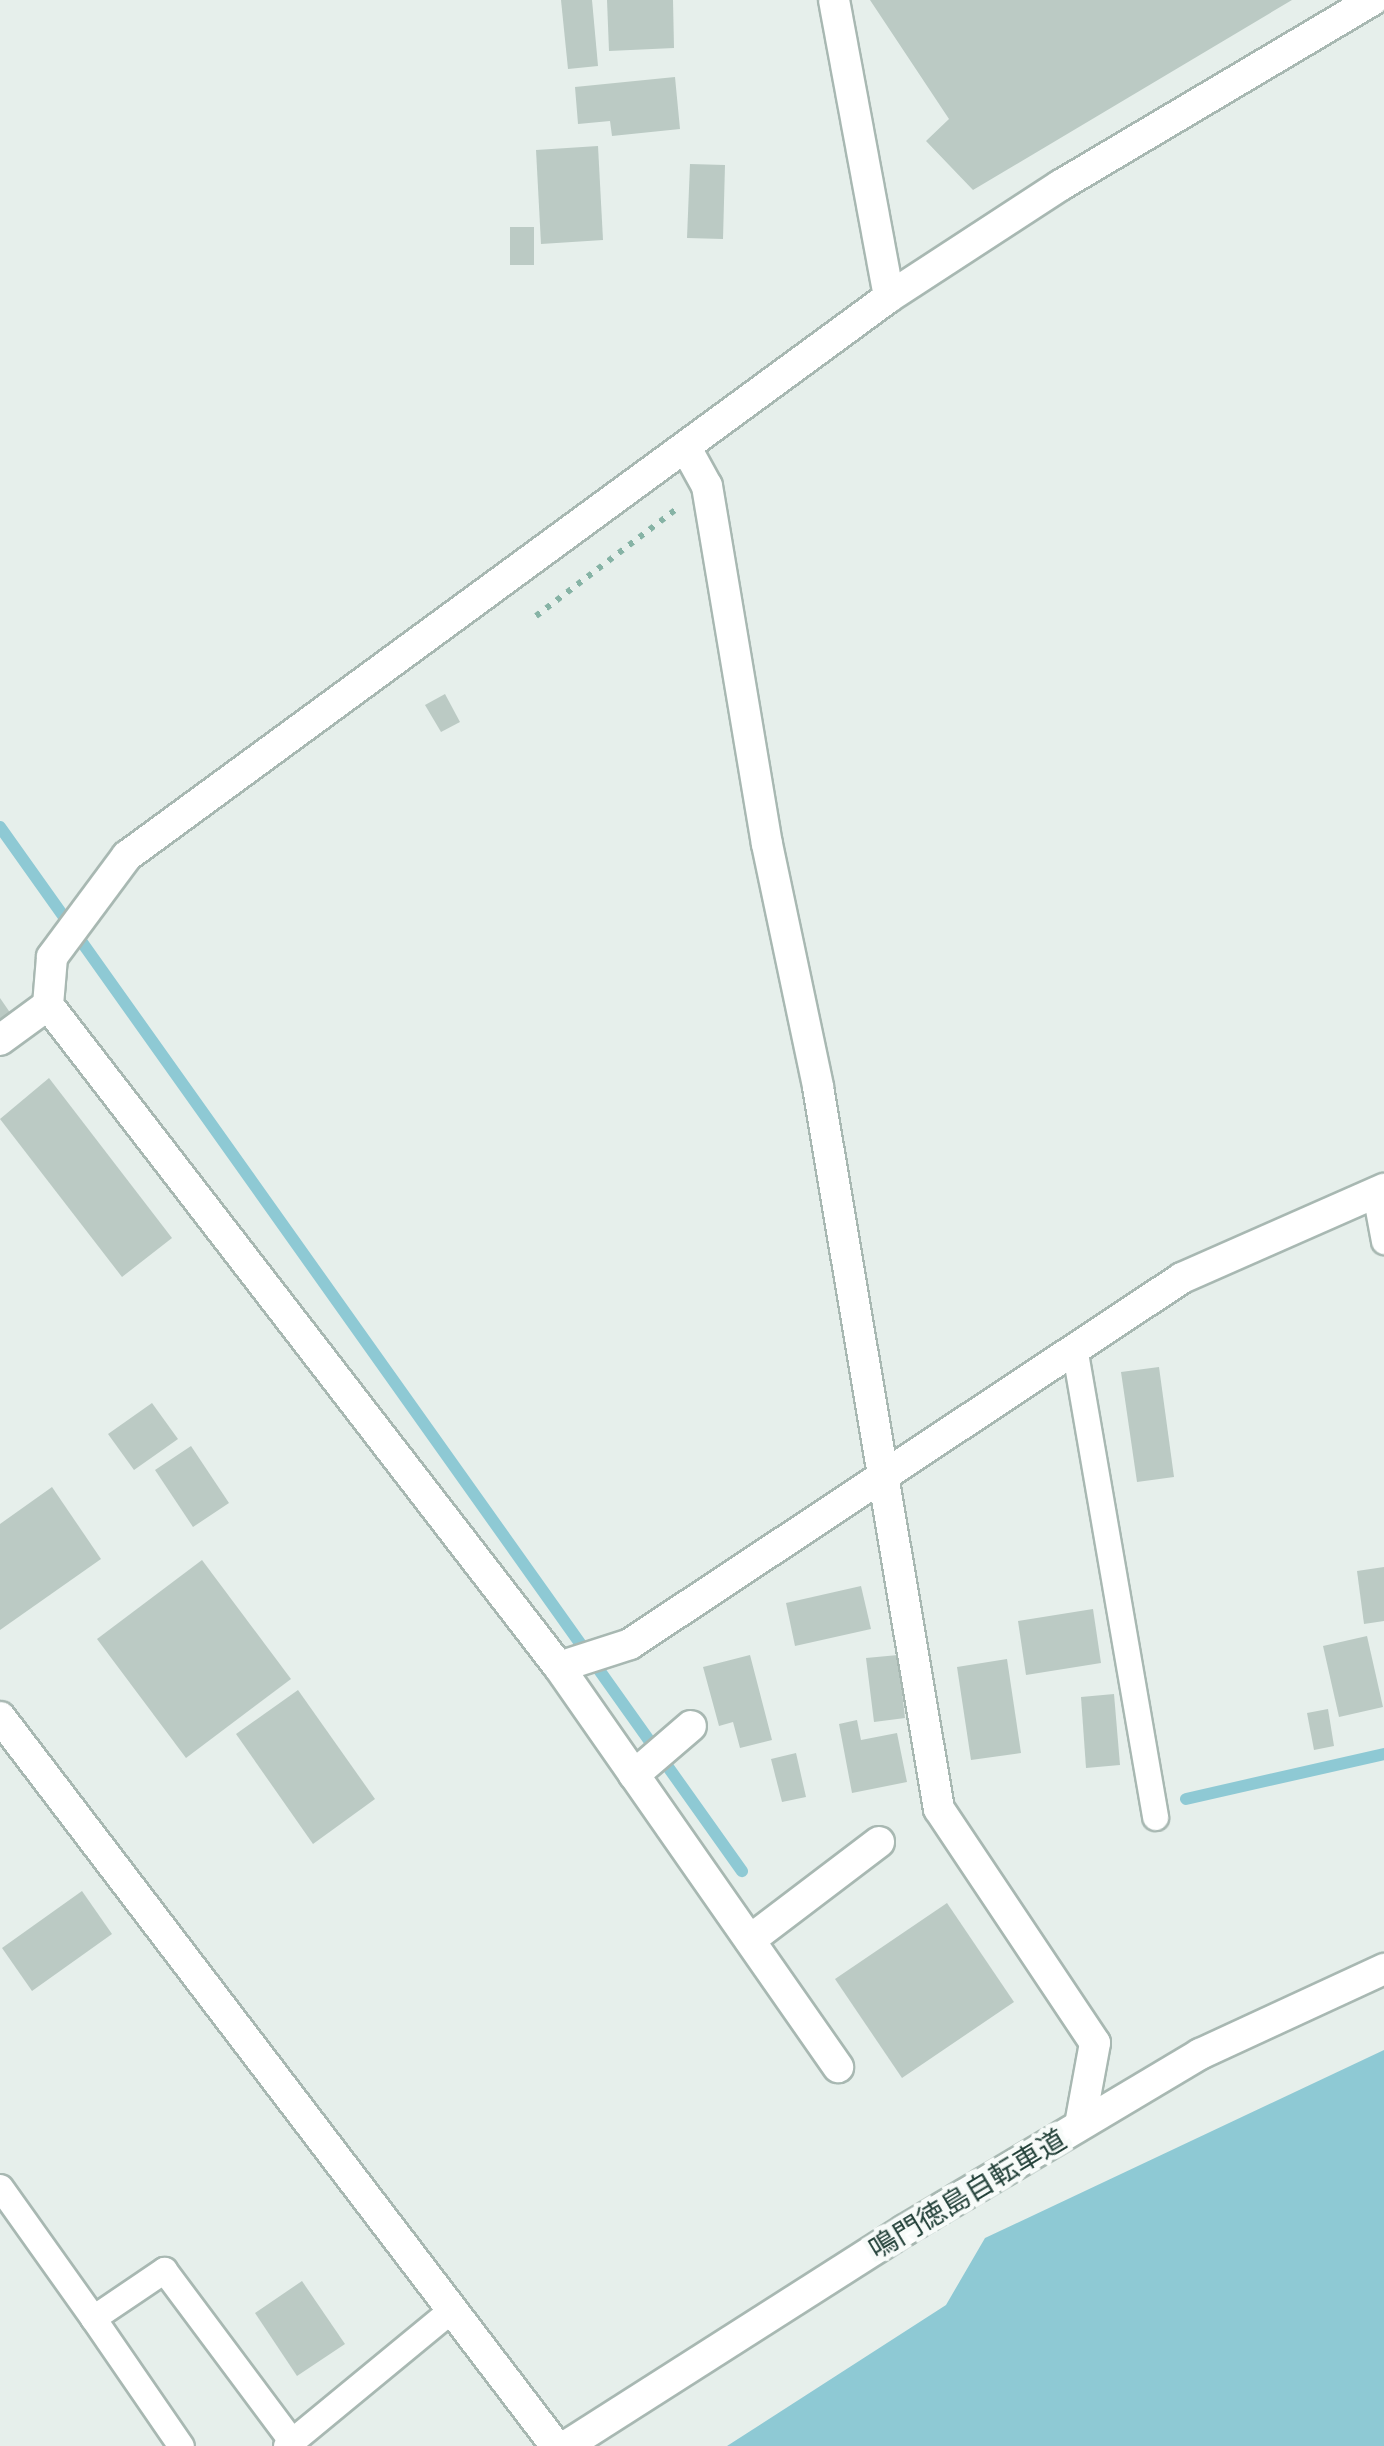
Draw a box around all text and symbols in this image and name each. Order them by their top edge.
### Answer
street label: 鳴門徳島自転車道 [862,2121,1072,2265]

